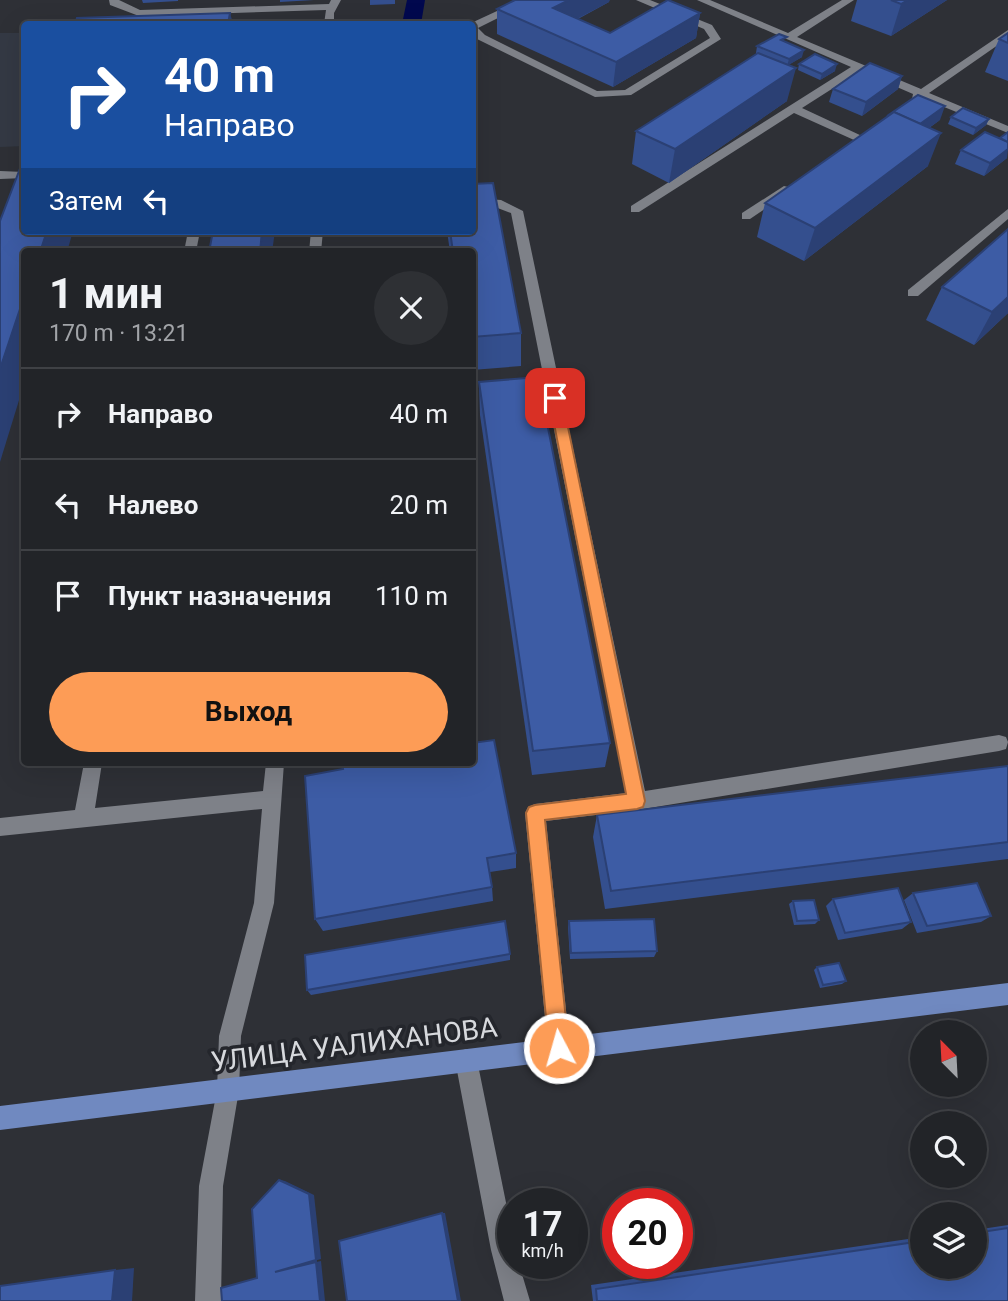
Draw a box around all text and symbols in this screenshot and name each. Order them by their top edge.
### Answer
text: 40 m [164,47,275,104]
icon: right [49,49,140,140]
text: Направо [164,106,295,144]
icon: left [137,182,175,220]
text: Затем [49,186,123,216]
text: 1 мин [49,269,163,318]
button: close [374,271,448,345]
text: 170 m · 13:21 [49,320,188,347]
pin [525,368,585,428]
icon: arrive [536,379,574,417]
icon: right [49,395,87,433]
text: Направо [108,399,213,429]
text: 40 m [390,399,448,429]
icon: left [49,486,87,524]
text: Налево [108,490,198,520]
text: 20 m [390,490,448,520]
icon: arrive [49,577,87,615]
text: Пункт назначения [108,581,332,611]
text: 110 m [375,581,448,611]
button: Выход [49,672,448,752]
street label: УЛИЦА УАЛИХАНОВА [209,1011,499,1078]
position arrow [522,1011,596,1085]
north arrow [910,1020,987,1097]
map controls [910,1020,987,1279]
button: search [910,1111,987,1188]
speed limit sign: 20 [602,1188,693,1279]
button: layers [910,1202,987,1279]
text: 17 [522,1204,563,1245]
text: km/h [521,1240,564,1261]

